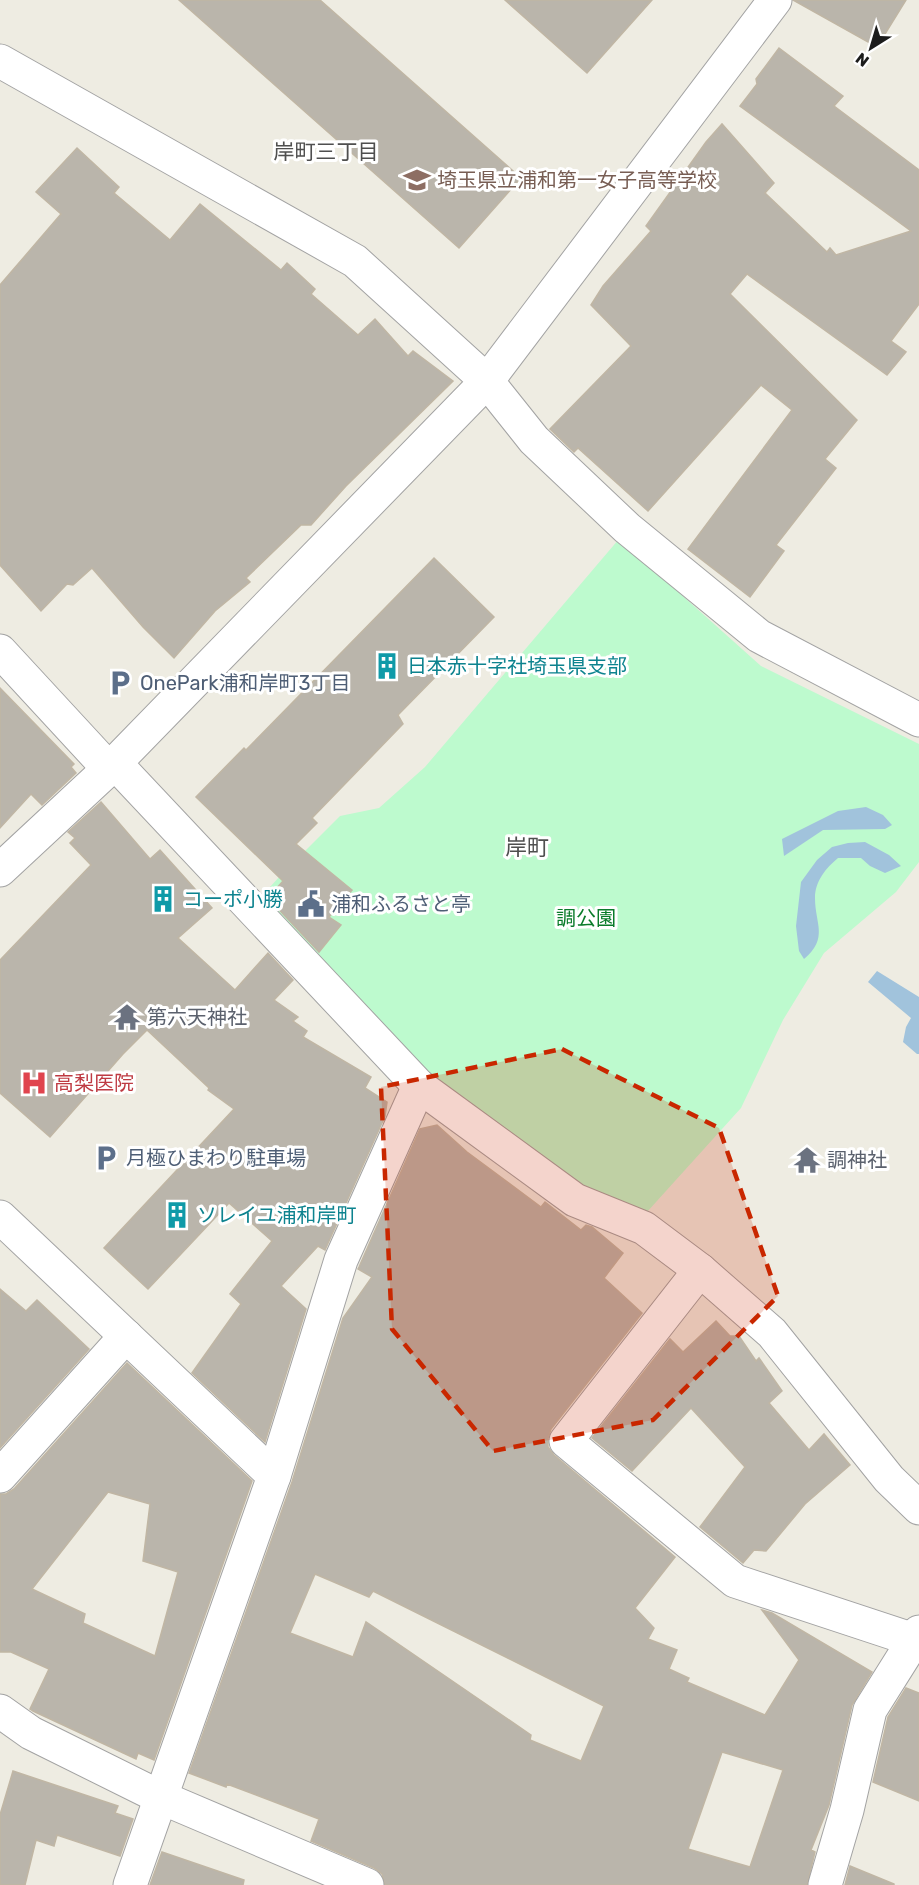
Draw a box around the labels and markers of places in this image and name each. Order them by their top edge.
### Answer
school or university icon: 埼玉県立浦和第一女子高等学校 [402,165,432,195]
place label: 埼玉県立浦和第一女子高等学校 [437,168,717,192]
building icon: 日本赤十字社埼玉県支部 [372,651,402,681]
place label: 日本赤十字社埼玉県支部 [407,654,627,678]
parking icon: OnePark浦和岸町3丁目 [105,668,135,698]
place label: OnePark浦和岸町3丁目 [140,671,351,695]
building icon: コーポ小勝 [148,884,178,914]
place label: コーポ小勝 [183,887,283,911]
public building icon: 浦和ふるさと亭 [296,889,326,919]
place label: 浦和ふるさと亭 [331,892,471,916]
temple icon: 第六天神社 [112,1002,142,1032]
place label: 第六天神社 [147,1005,247,1029]
hospital icon: 高梨医院 [19,1068,49,1098]
place label: 高梨医院 [54,1071,134,1095]
parking icon: 月極ひまわり駐車場 [91,1143,121,1173]
temple icon: 調神社 [792,1145,822,1175]
place label: 月極ひまわり駐車場 [126,1146,306,1170]
place label: 調神社 [827,1148,887,1172]
building icon: ソレイユ浦和岸町 [162,1200,192,1230]
place label: ソレイユ浦和岸町 [197,1203,357,1227]

